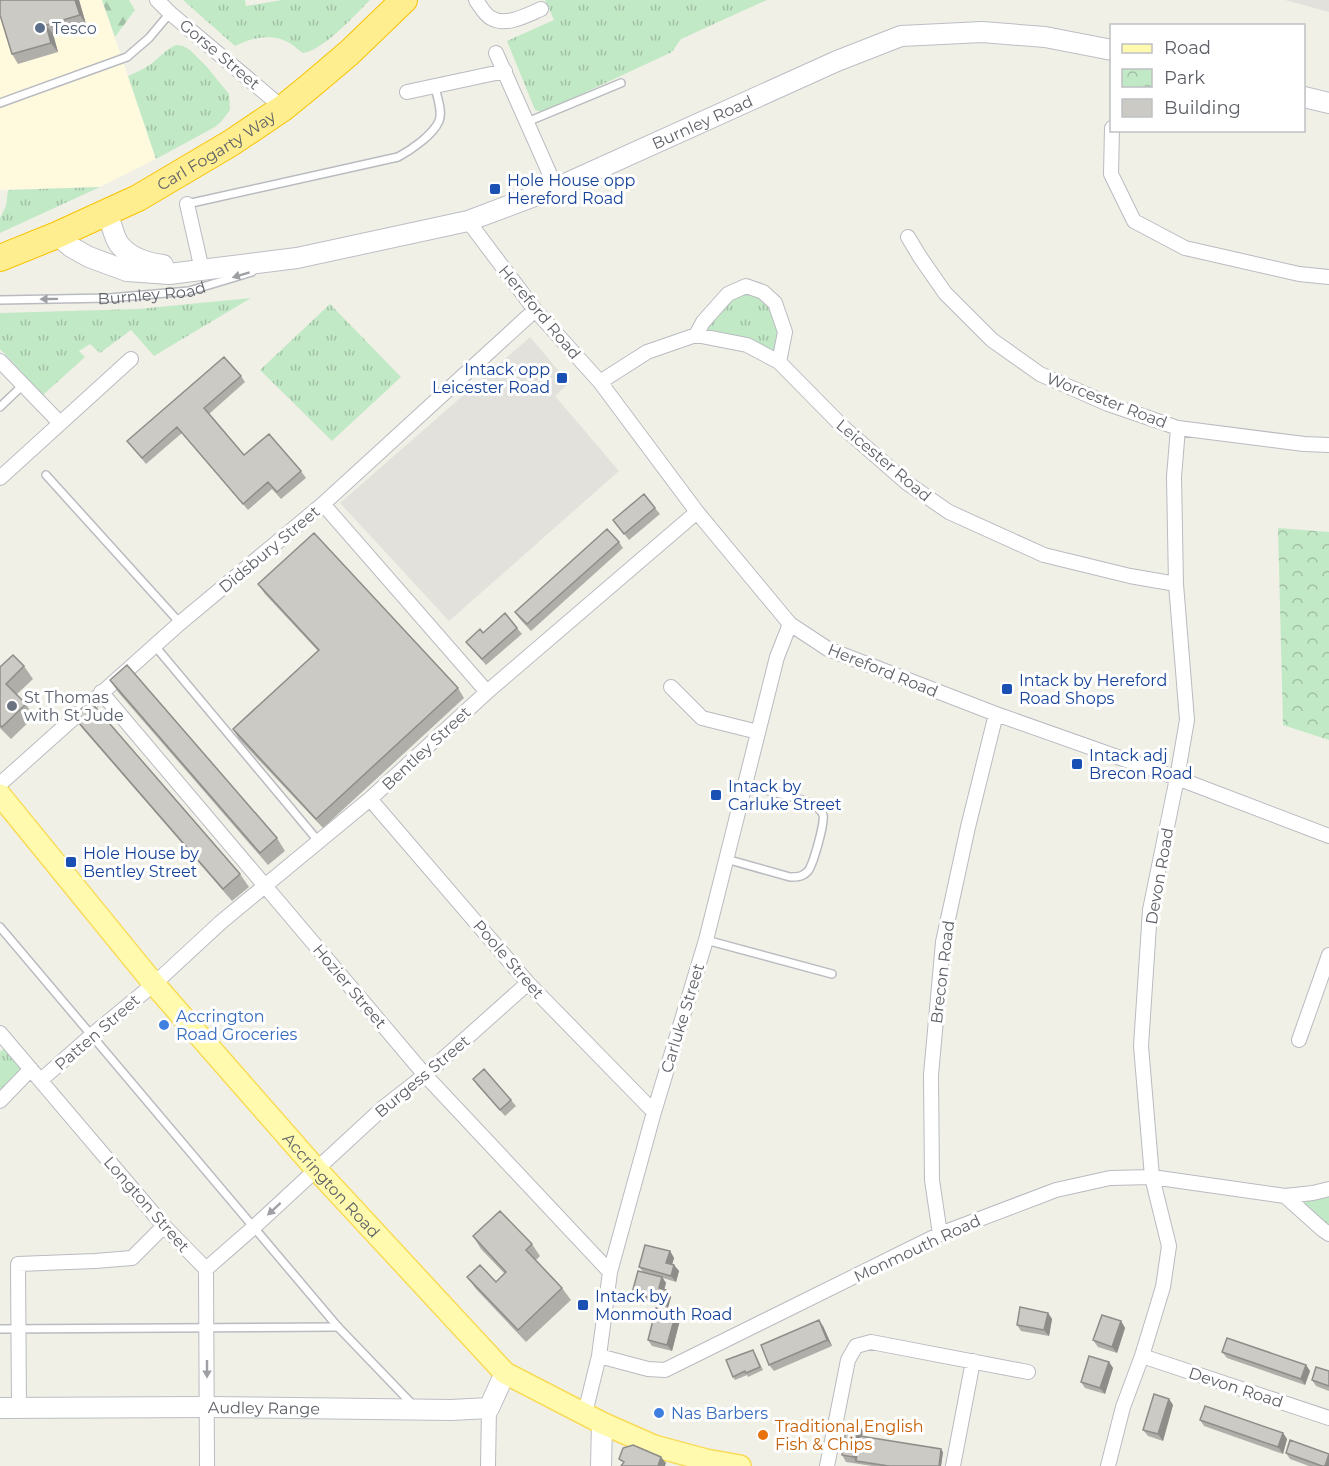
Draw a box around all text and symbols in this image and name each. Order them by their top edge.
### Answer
street label: Gorse Street [176,15,264,94]
place label: Tesco [52,19,97,38]
marker: Tesco [33,21,47,35]
legend [1110,24,1305,132]
text: Road [1164,37,1211,59]
text: Park [1164,67,1205,89]
street label: Burnley Road [649,91,756,153]
text: Building [1164,97,1241,119]
street label: Carl Fogarty Way [154,107,280,195]
place label: Hole House opp Hereford Road [507,171,636,208]
marker: Hole House opp Hereford Road [488,182,502,196]
street label: Hereford Road [495,261,584,363]
one-way arrow [232,271,250,280]
street label: Burnley Road [98,277,208,308]
one-way arrow [40,294,59,304]
place label: Intack opp Leicester Road [432,360,550,397]
street label: Worcester Road [1044,369,1170,432]
marker: Intack opp Leicester Road [555,371,569,385]
street label: Leicester Road [832,415,935,506]
street label: Didsbury Street [215,502,324,597]
street label: Hereford Road [825,640,941,701]
place label: Intack by Hereford Road Shops [1019,671,1167,708]
marker: Intack by Hereford Road Shops [1000,682,1014,696]
place label: St Thomas with St Jude [24,688,124,725]
marker: St Thomas with St Jude [5,699,19,713]
street label: Bentley Street [378,702,475,794]
place label: Intack adj Brecon Road [1089,746,1193,783]
marker: Intack adj Brecon Road [1070,757,1084,771]
place label: Intack by Carluke Street [728,777,842,814]
marker: Intack by Carluke Street [709,788,723,802]
street label: Devon Road [1142,826,1177,926]
place label: Hole House by Bentley Street [83,844,199,881]
marker: Hole House by Bentley Street [64,855,78,869]
street label: Poole Street [469,916,548,1003]
street label: Brecon Road [927,919,958,1025]
street label: Hozier Street [309,940,391,1033]
street label: Carluke Street [657,961,708,1075]
street label: Patten Street [51,990,144,1074]
place label: Accrington Road Groceries [176,1007,297,1044]
marker: Accrington Road Groceries [157,1018,171,1032]
street label: Burgess Street [371,1031,474,1122]
street label: Accrington Road [279,1129,384,1242]
street label: Longton Street [100,1153,194,1256]
one-way arrow [266,1202,281,1216]
street label: Monmouth Road [851,1211,983,1286]
place label: Intack by Monmouth Road [595,1287,732,1324]
marker: Intack by Monmouth Road [576,1298,590,1312]
one-way arrow [202,1360,212,1379]
street label: Devon Road [1186,1363,1285,1412]
street label: Audley Range [208,1398,320,1418]
place label: Nas Barbers [671,1404,768,1423]
marker: Nas Barbers [652,1406,666,1420]
place label: Traditional English Fish & Chips [775,1417,923,1454]
marker: Traditional English Fish & Chips [756,1428,770,1442]

